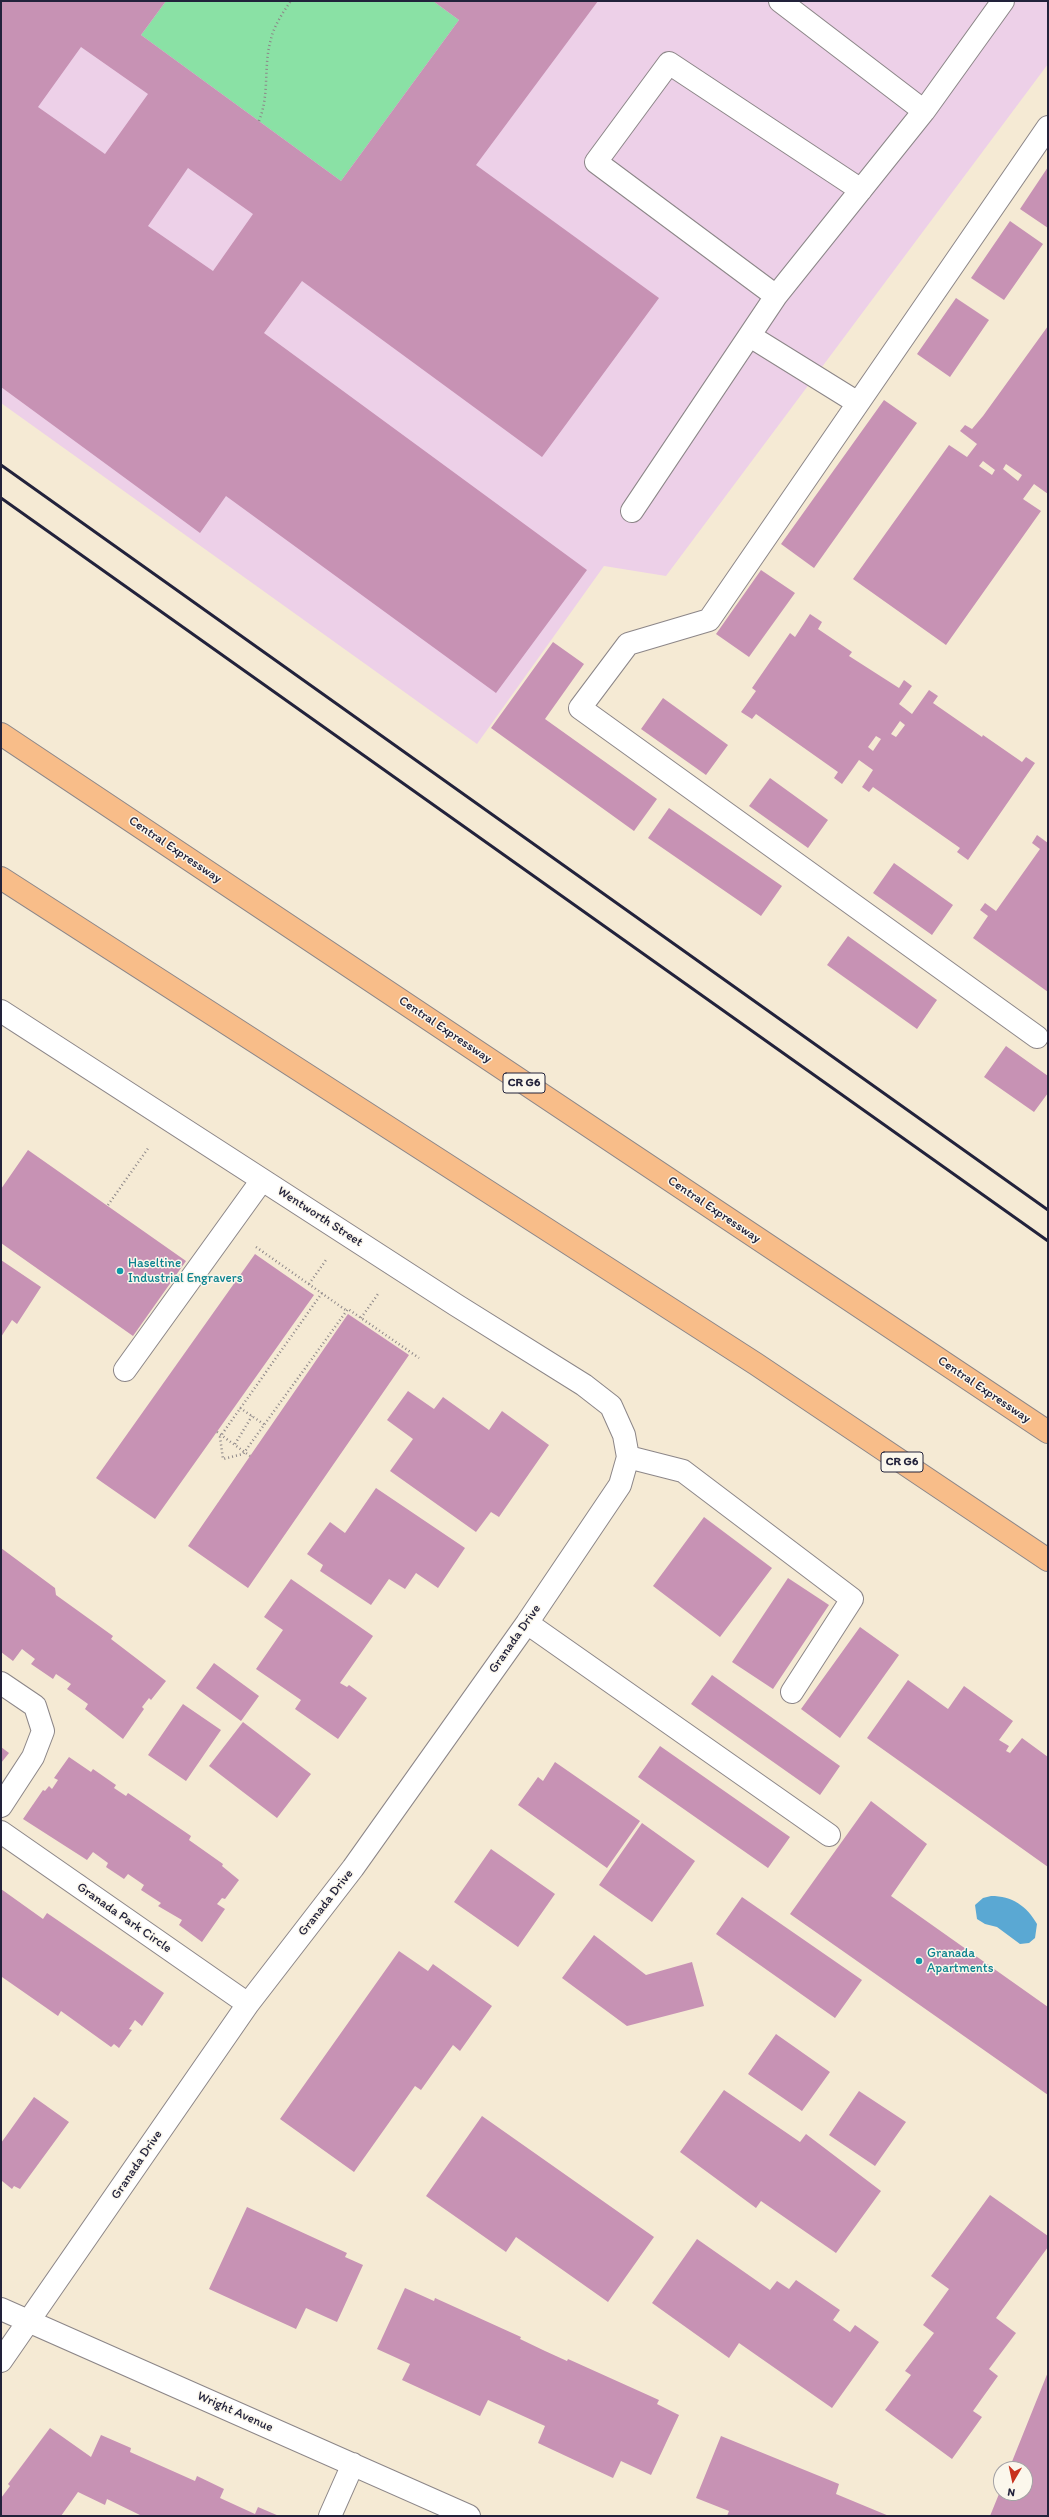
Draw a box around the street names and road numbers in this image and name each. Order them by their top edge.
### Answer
street label: Central Expressway [125,813,225,887]
street label: Central Expressway [395,993,495,1067]
road number: CR G6 [503,1073,545,1093]
street label: Central Expressway [664,1173,764,1247]
street label: Wentworth Street [274,1184,366,1250]
street label: Central Expressway [934,1353,1034,1427]
road number: CR G6 [881,1452,923,1472]
street label: Granada Drive [486,1602,544,1676]
street label: Granada Drive [295,1867,357,1939]
street label: Granada Park Circle [74,1879,174,1957]
street label: Granada Drive [108,2127,166,2203]
street label: Wright Avenue [195,2388,275,2436]

